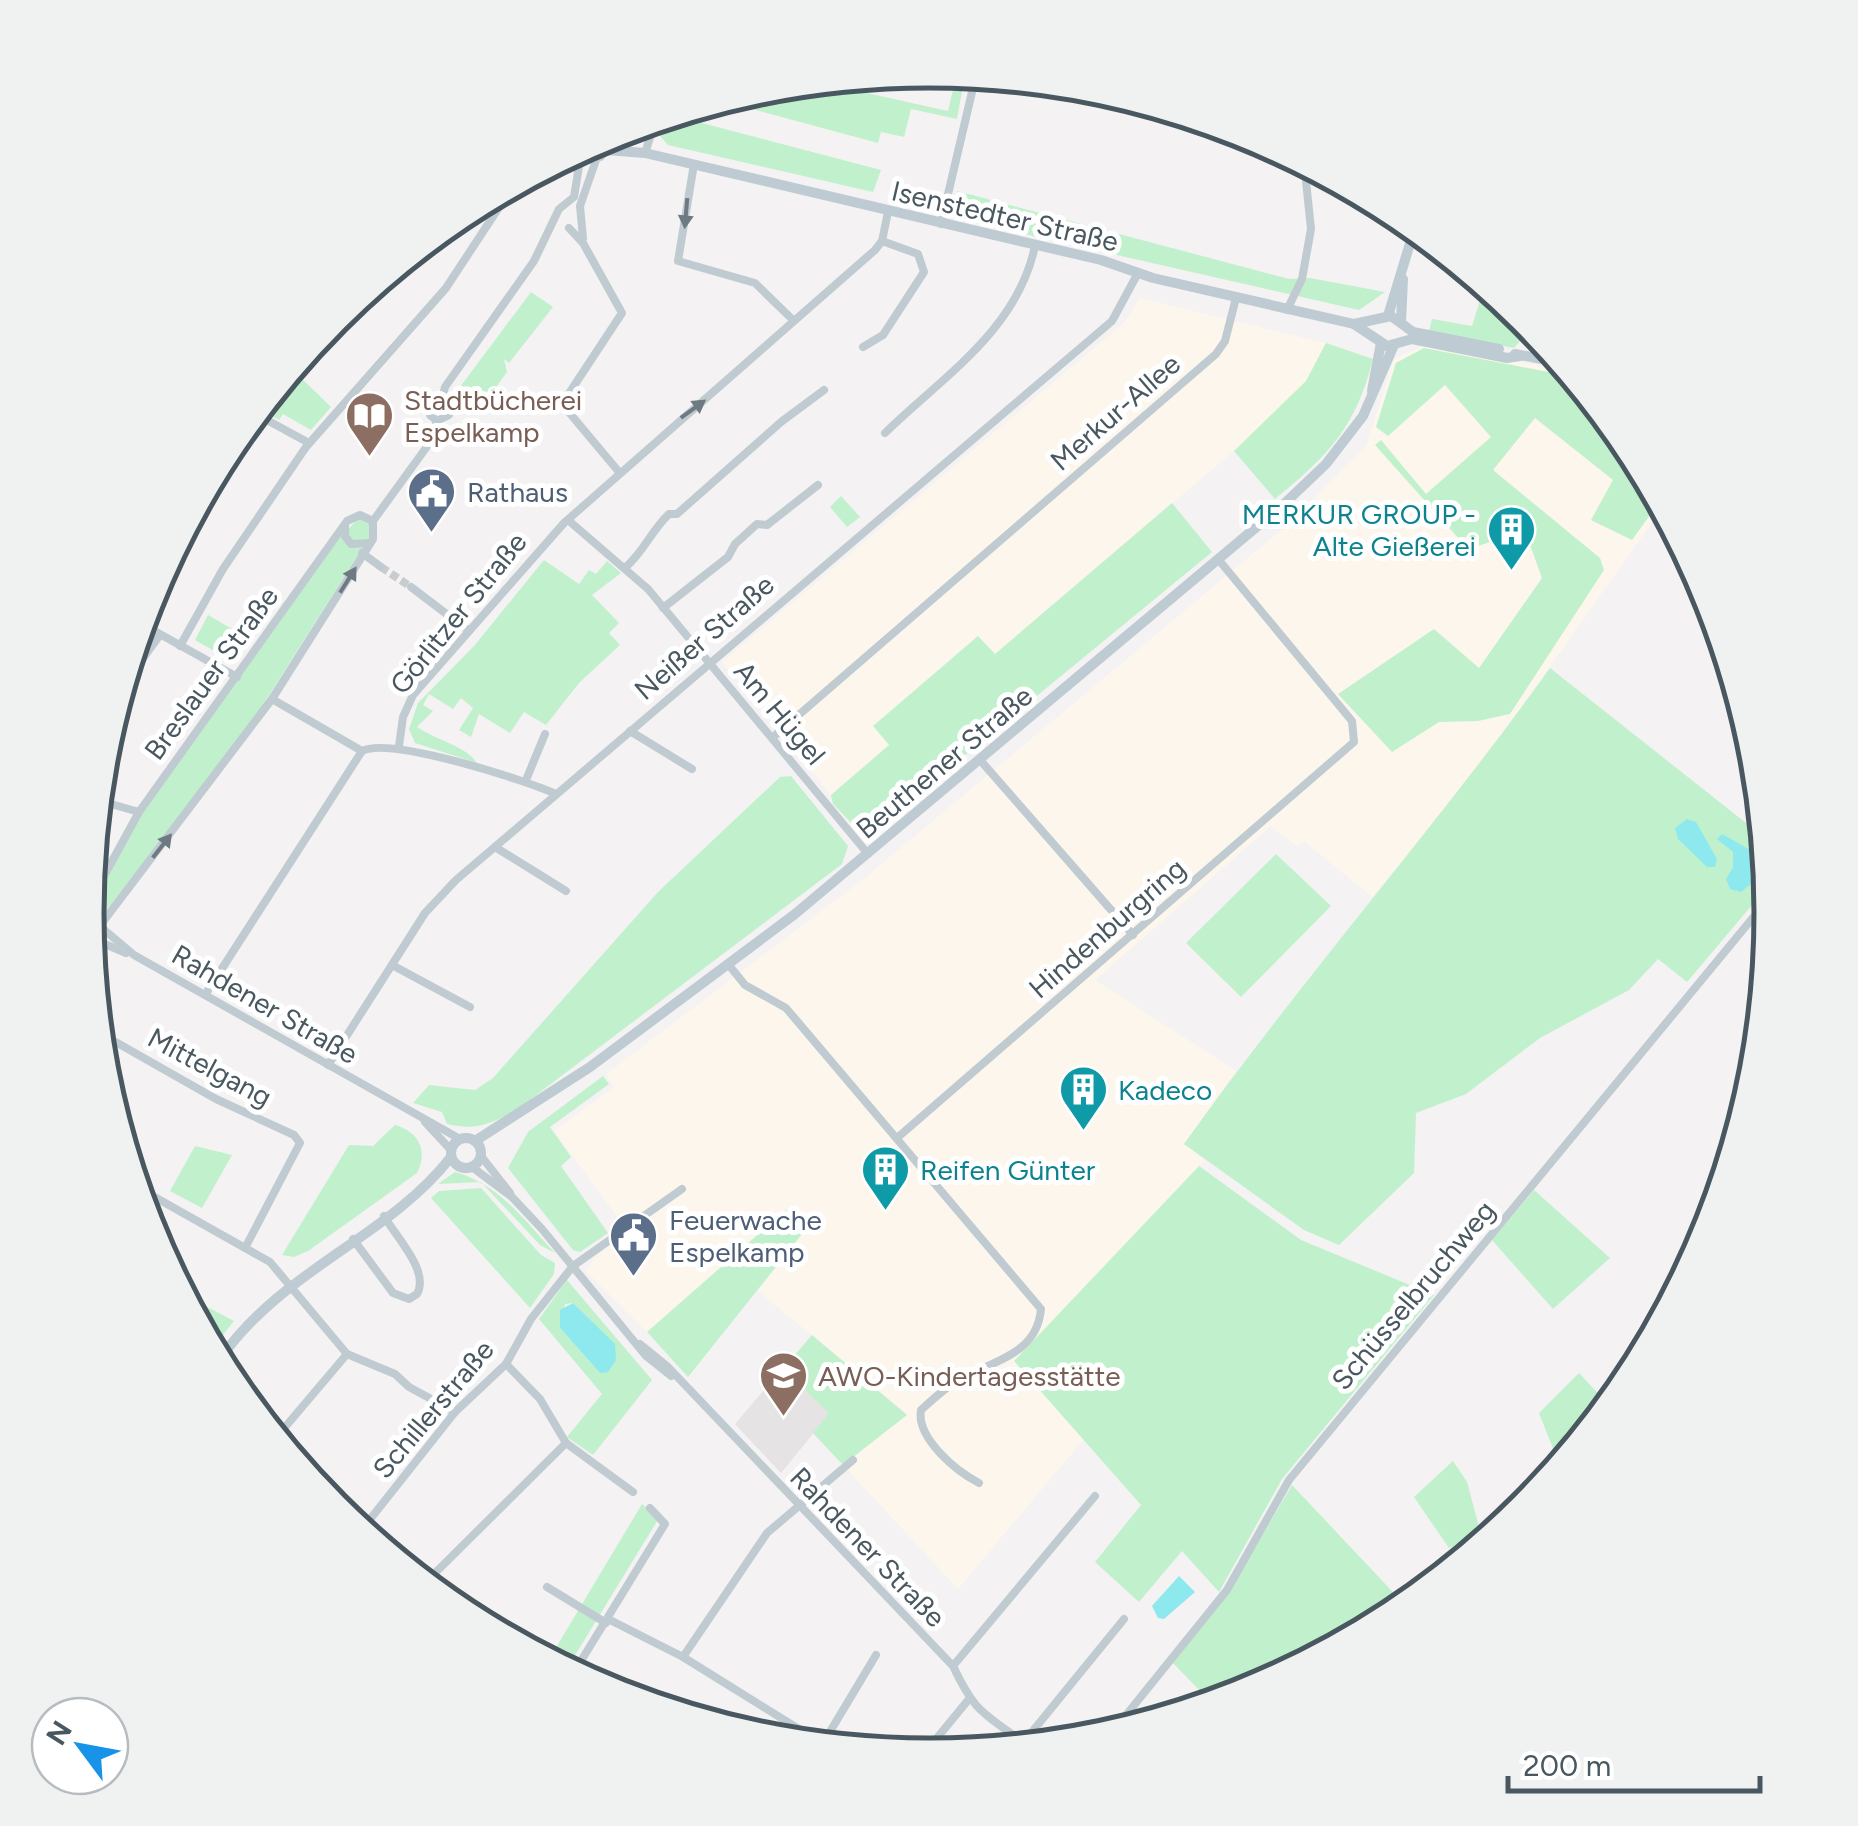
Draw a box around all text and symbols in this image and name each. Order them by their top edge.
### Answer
street label: Isenstedter Straße [888,173,1122,259]
one-way arrow [678,198,694,229]
street label: Merkur-Allee [1043,346,1187,478]
place label: Stadtbücherei Espelkamp [404,383,582,449]
library icon: Stadtbücherei Espelkamp [343,390,395,458]
one-way arrow [680,400,706,420]
public building icon: Rathaus [406,466,458,534]
place label: Rathaus [467,475,568,509]
place label: MERKUR GROUP - Alte Gießerei [1242,497,1476,563]
building icon: MERKUR GROUP - Alte Gießerei [1485,504,1537,572]
street label: Görlitzer Straße [382,525,534,701]
one-way arrow [339,566,356,594]
street label: Neißer Straße [627,567,781,707]
street label: Breslauer Straße [137,580,285,766]
street label: Am Hügel [727,654,833,772]
street label: Beuthener Straße [849,678,1039,846]
one-way arrow [151,833,172,859]
street label: Hindenburgring [1022,851,1192,1005]
street label: Rahdener Straße [166,937,364,1071]
street label: Mittelgang [142,1020,278,1114]
building icon: Kadeco [1057,1064,1109,1132]
place label: Kadeco [1118,1073,1212,1107]
building icon: Reifen Günter [859,1144,911,1212]
place label: Reifen Günter [920,1153,1096,1187]
street label: Schüsselbruchweg [1324,1193,1502,1397]
place label: Feuerwache Espelkamp [669,1203,822,1269]
public building icon: Feuerwache Espelkamp [608,1210,660,1278]
street label: Schillerstraße [365,1333,501,1485]
school or university icon: AWO-Kindertagesstätte [757,1350,809,1418]
place label: AWO-Kindertagesstätte [818,1359,1121,1393]
street label: Rahdener Straße [783,1460,953,1634]
north arrow [30,1696,130,1796]
text: N [39,1715,79,1751]
scale bar [1508,1731,1760,1793]
text: 200 m [1523,1747,1611,1784]

